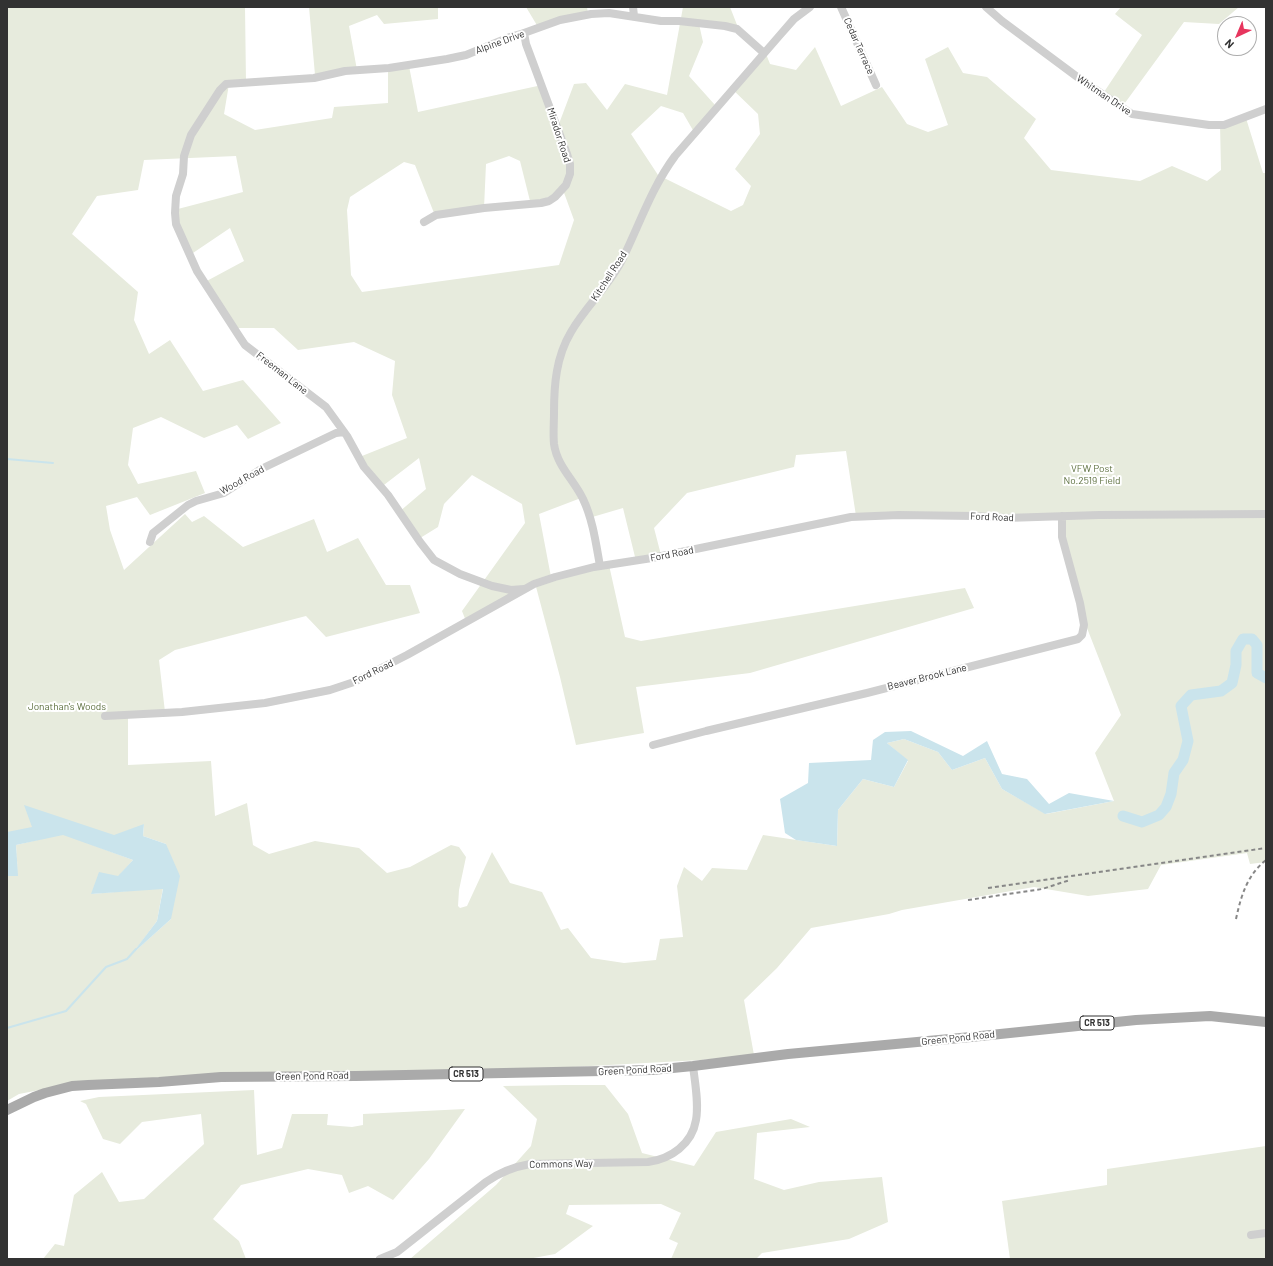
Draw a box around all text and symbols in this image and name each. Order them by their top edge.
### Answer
street label: Cedar Terrace [841,16,877,76]
north arrow [1217,16,1257,56]
street label: Alpine Drive [474,28,526,56]
text: N [1222,37,1236,51]
street label: Whitman Drive [1074,72,1134,118]
street label: Mirador Road [544,106,574,164]
street label: Kitchell Road [589,249,629,303]
street label: Freeman Lane [254,349,310,397]
street label: Wood Road [218,463,266,497]
park label: VFW Post No.2519 Field [1063,463,1121,486]
street label: Ford Road [970,510,1014,524]
street label: Ford Road [649,544,695,564]
street label: Ford Road [351,657,395,687]
street label: Beaver Brook Lane [886,661,968,693]
park label: Jonathan's Woods [28,701,106,713]
road number: CR 513 [1080,1016,1114,1030]
street label: Green Pond Road [921,1028,995,1048]
street label: Green Pond Road [598,1062,672,1078]
road number: CR 513 [449,1067,483,1081]
street label: Green Pond Road [275,1069,349,1083]
street label: Commons Way [529,1157,593,1171]

